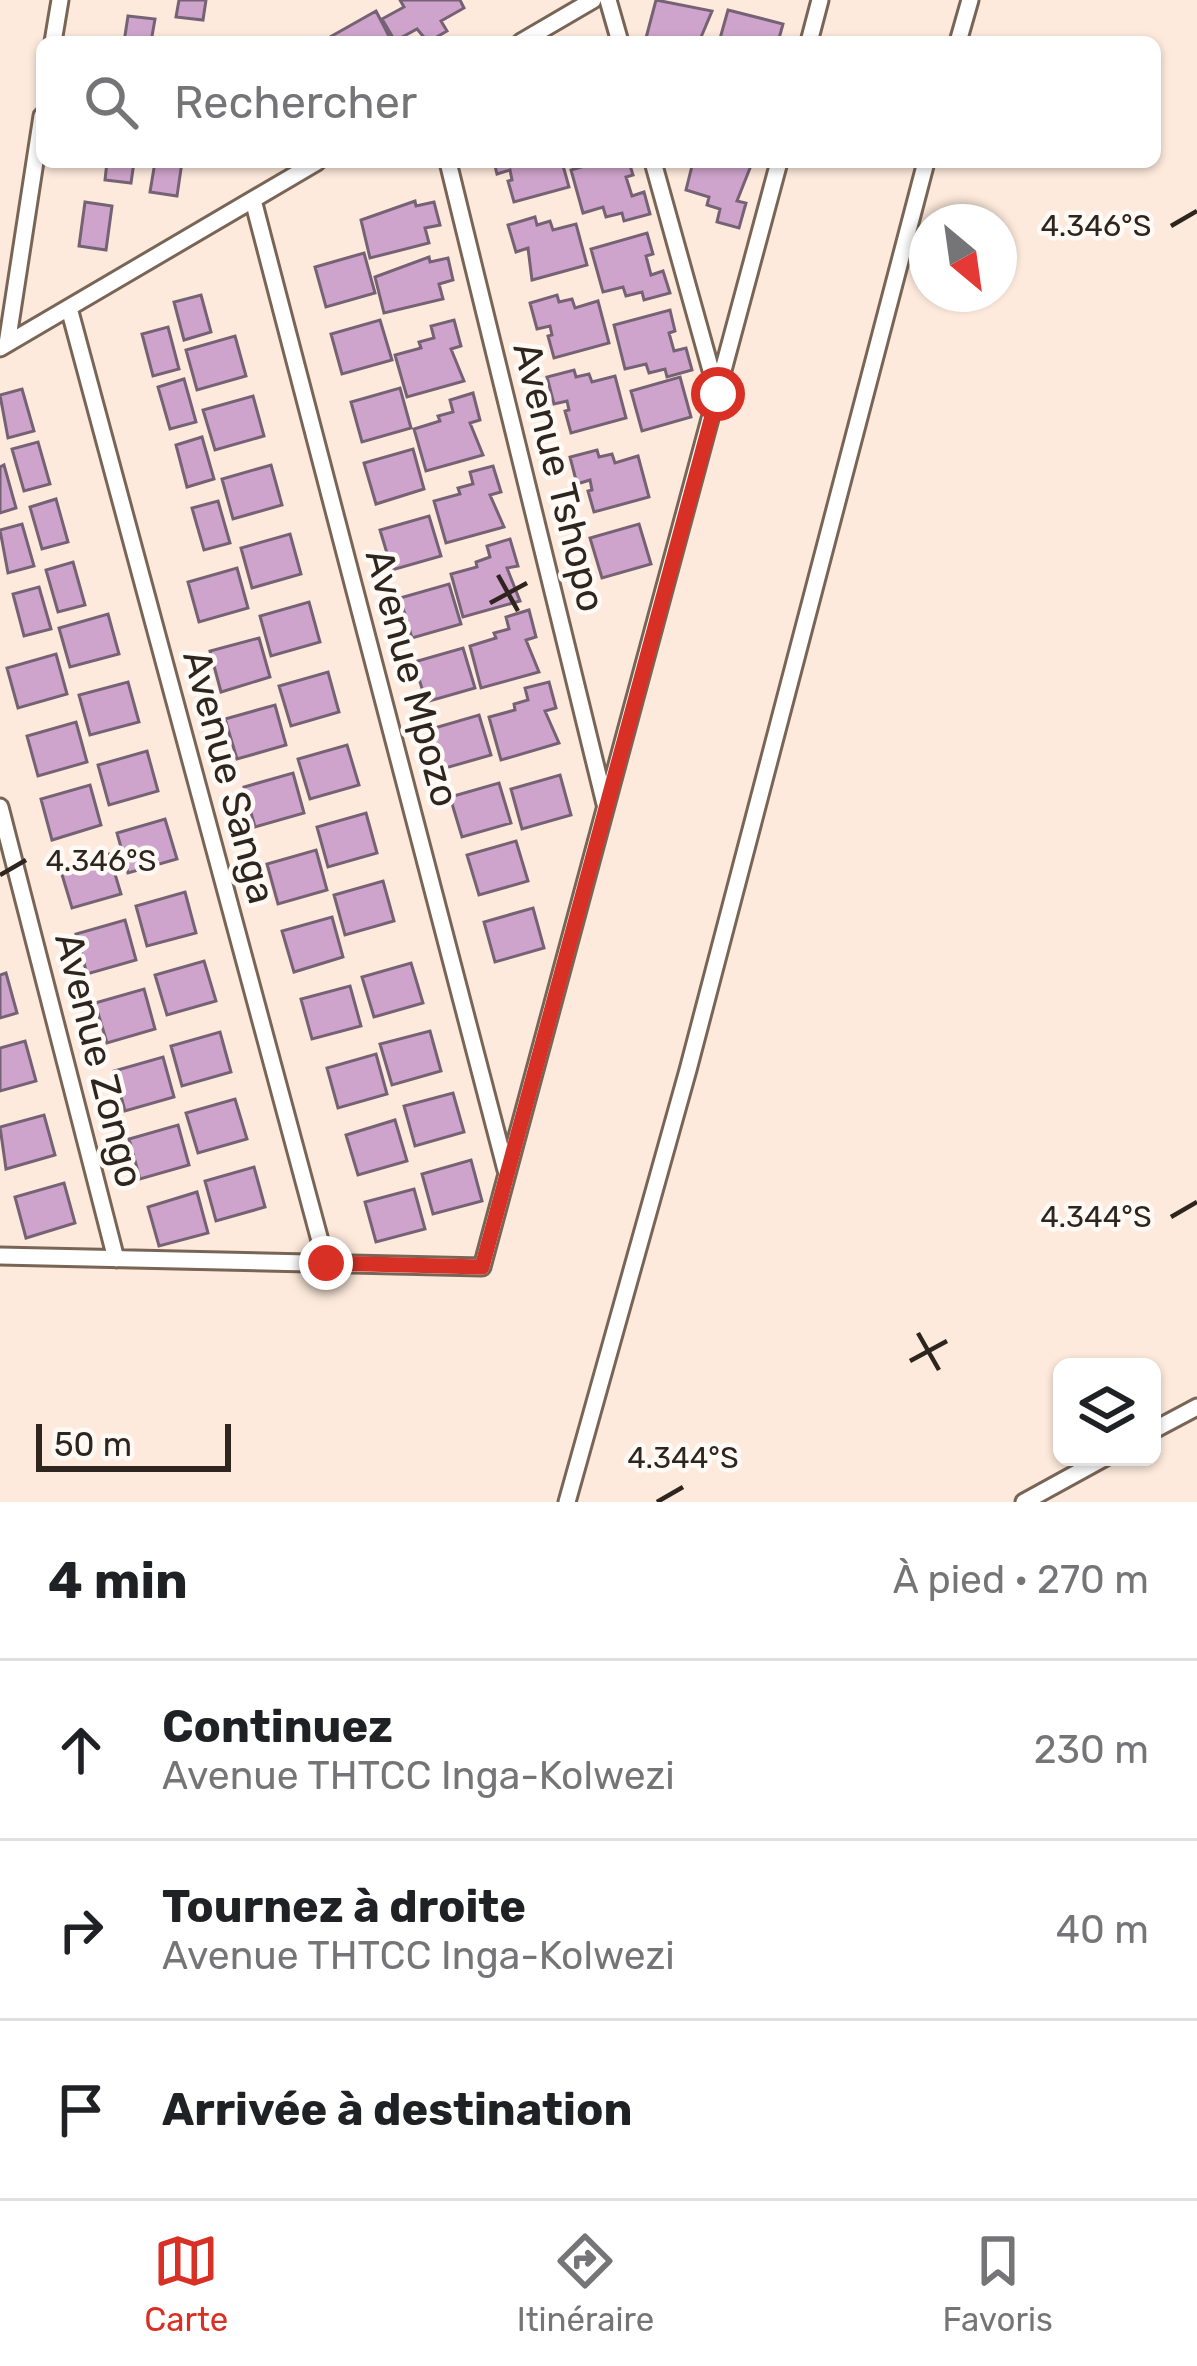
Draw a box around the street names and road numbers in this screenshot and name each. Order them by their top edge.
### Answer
street label: Avenue Tshopo [503,338,615,616]
street label: Avenue Mpozo [356,544,468,812]
street label: Avenue Sanga [173,645,285,909]
street label: Avenue Zongo [45,928,153,1192]

